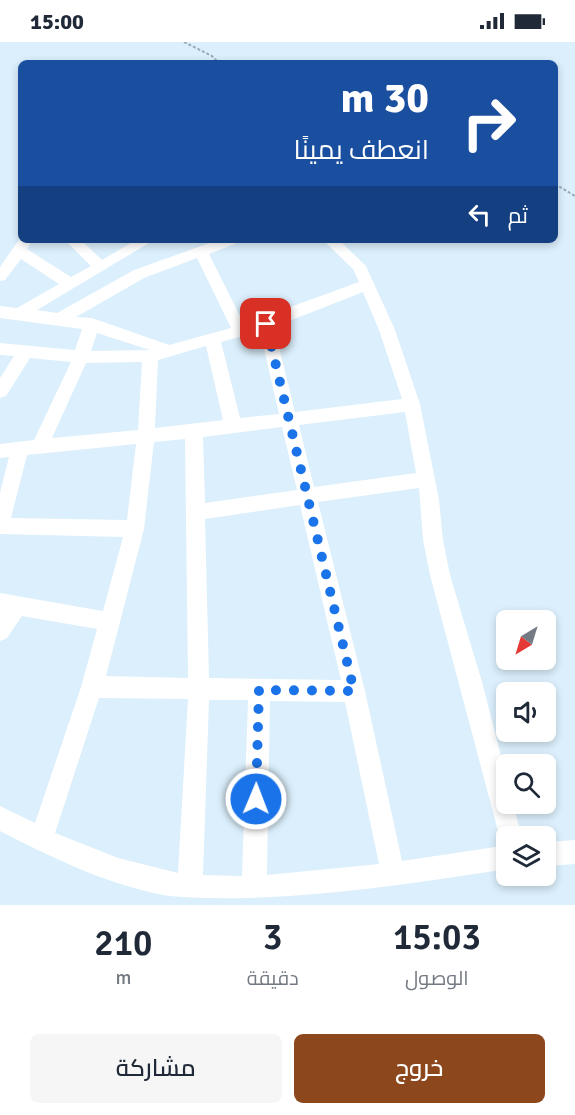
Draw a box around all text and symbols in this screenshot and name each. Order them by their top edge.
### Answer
text: 15:00 [30,8,84,35]
text: 30 m [340,73,429,124]
icon: right [450,84,528,162]
text: انعطف يمينًا [293,134,429,167]
icon: left [463,198,496,231]
text: ثم [508,202,528,229]
pin [240,298,291,349]
icon: arrive [249,307,282,340]
north arrow [496,610,556,670]
map controls [496,610,556,886]
button: sound [496,682,556,742]
button: search [496,754,556,814]
position arrow [224,767,288,831]
button: layers [496,826,556,886]
text: 3 [263,915,282,960]
text: 15:03 [393,915,481,960]
text: 210 [94,921,153,966]
text: m [115,965,131,990]
text: دقيقة [247,966,299,991]
text: الوصول [405,966,469,991]
button: مشاركة [30,1034,282,1103]
button: خروج [294,1034,545,1103]

